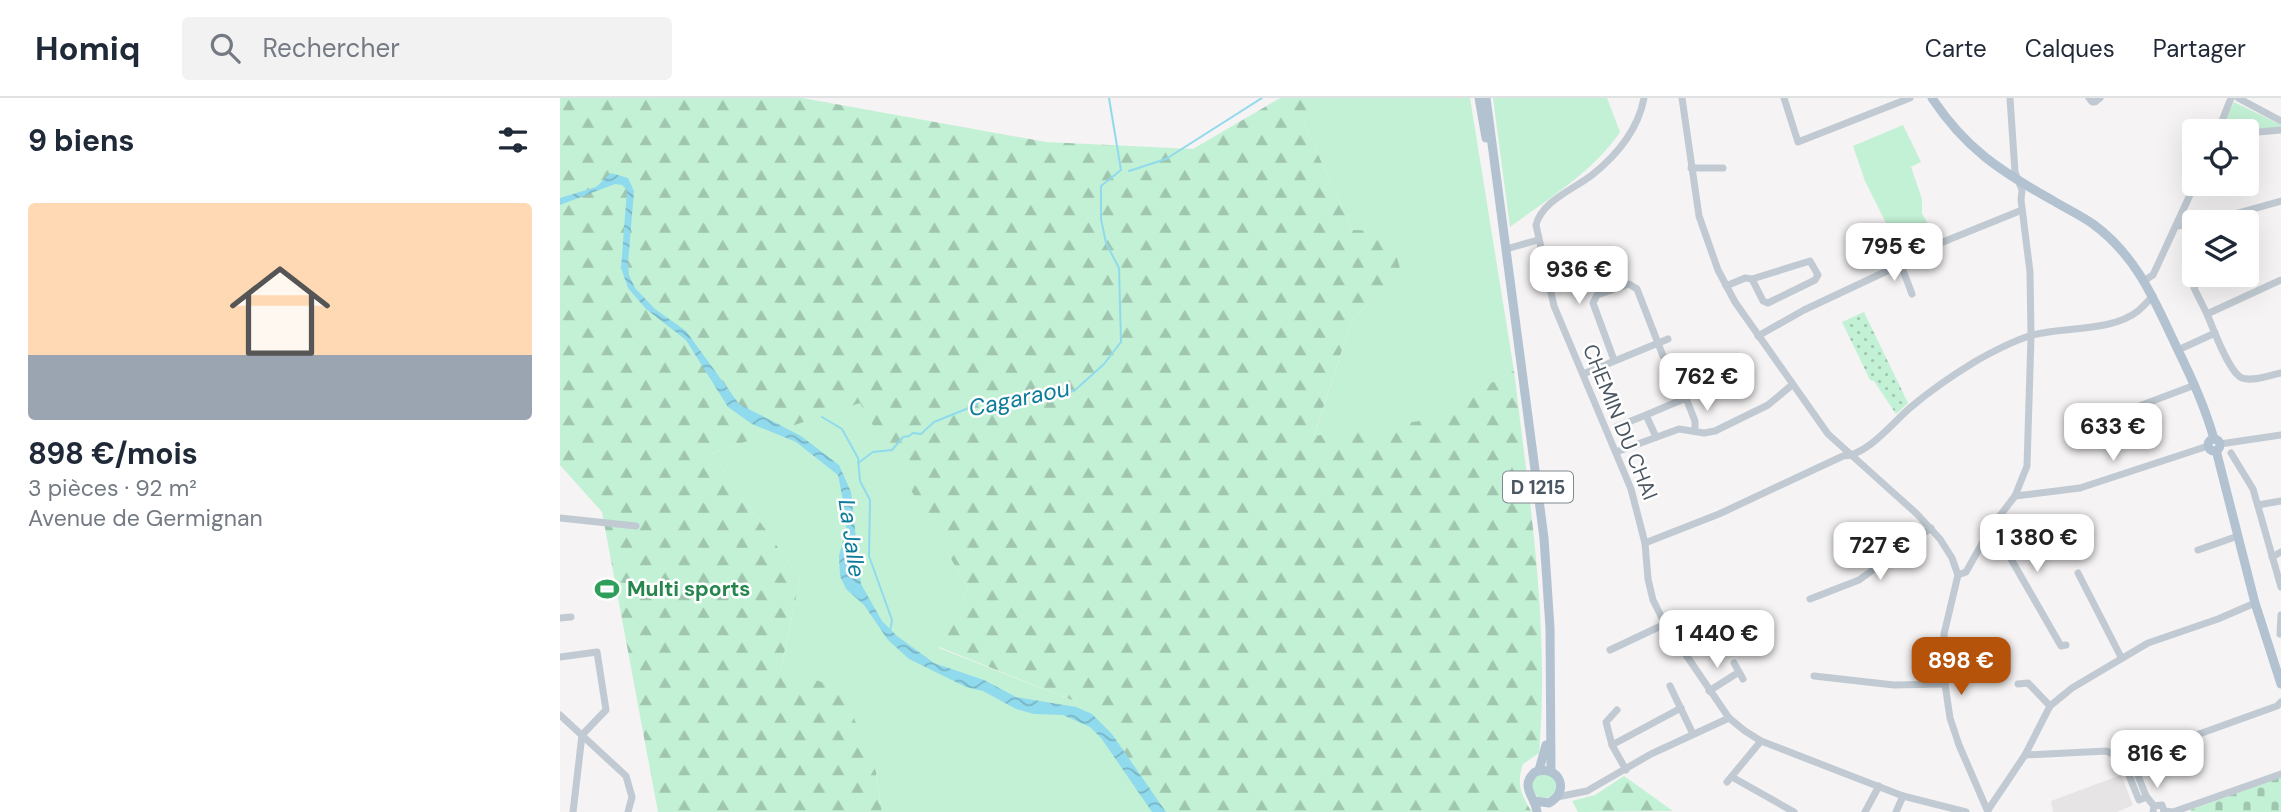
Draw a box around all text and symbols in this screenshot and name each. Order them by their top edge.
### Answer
search box [182,17,672,80]
text: Homiq [35,27,140,70]
icon: search [206,29,244,67]
text: Rechercher [262,31,400,65]
text: Carte [1925,33,1987,64]
text: Calques [2025,33,2115,64]
text: Partager [2153,33,2246,64]
map controls [2182,119,2259,287]
button: locate [2182,119,2259,196]
text: 9 biens [28,121,135,160]
icon: filters [494,121,532,159]
button: layers [2182,210,2259,287]
pin: 795 € [1845,223,1943,283]
text: 795 € [1862,231,1926,261]
pin: 936 € [1530,246,1628,306]
icon: home [217,248,343,374]
text: 936 € [1546,254,1612,284]
street label: CHEMIN DU CHAI [1576,340,1664,504]
pin: 762 € [1658,354,1756,413]
text: 762 € [1675,361,1739,391]
water label: Cagaraou [966,373,1072,423]
pin: 633 € [2064,404,2162,463]
text: 633 € [2080,411,2146,441]
text: 898 €/mois [28,434,198,473]
road number: D 1215 [1503,472,1573,502]
text: 3 pièces · 92 m² [28,473,197,503]
water label: La Jalle [832,497,872,579]
text: Avenue de Germignan [28,503,263,533]
pin: 1 380 € [1972,514,2102,574]
pin: 727 € [1831,522,1929,582]
text: 1 380 € [1996,522,2078,552]
text: 727 € [1849,530,1911,560]
sports icon: Multi sports [593,575,621,603]
place label: Multi sports [627,575,751,603]
pin: 1 440 € [1652,610,1782,670]
text: 1 440 € [1675,618,1759,648]
pin: 898 € [1912,638,2010,697]
text: 898 € [1928,645,1994,675]
pin: 816 € [2108,730,2206,790]
text: 816 € [2127,738,2187,768]

